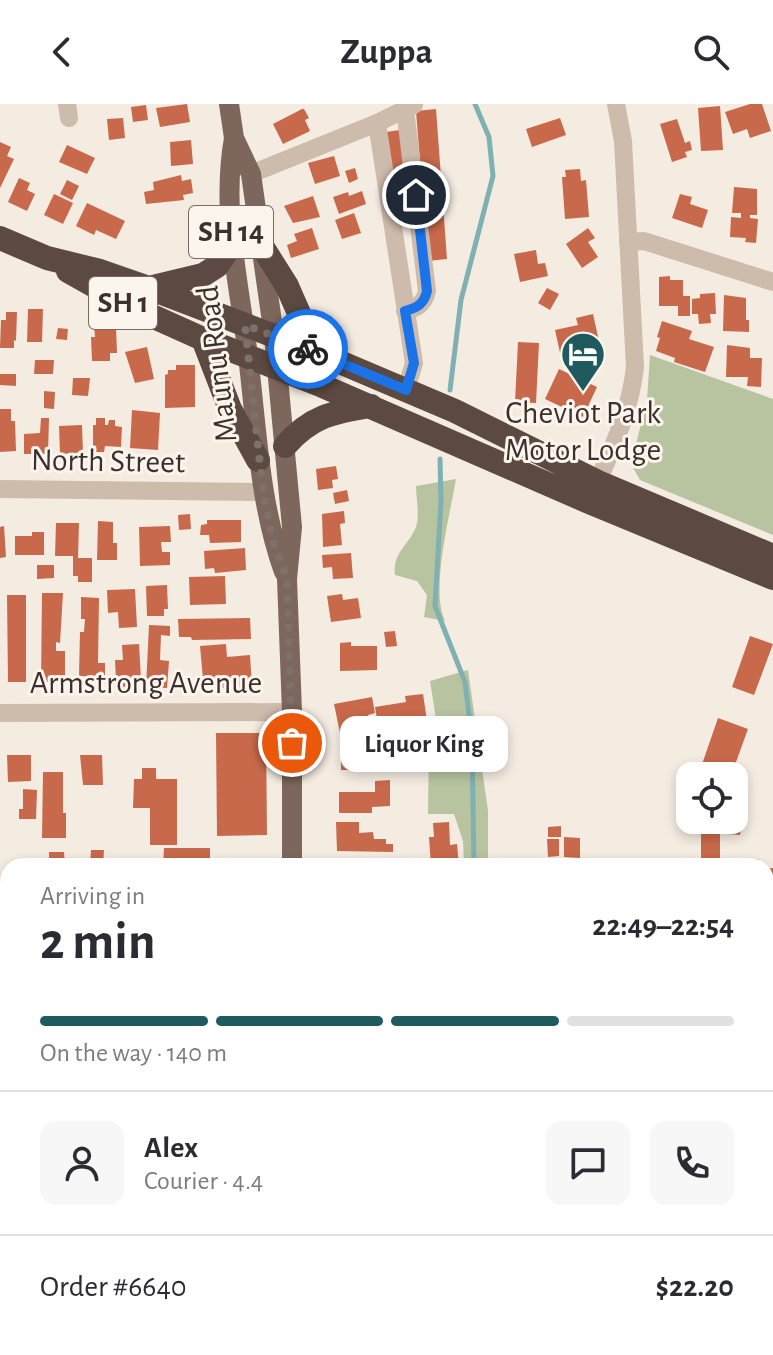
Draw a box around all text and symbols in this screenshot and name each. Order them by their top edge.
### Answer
icon: back [40,30,84,74]
icon: search [689,30,733,74]
text: Zuppa [340,34,433,70]
pin [382,161,450,229]
icon: home [394,173,438,217]
road number: SH 14 [189,206,273,258]
road number: SH 1 [89,277,157,329]
street label: Maunu Road [192,284,242,444]
courier [268,309,348,389]
icon: bike [286,327,330,371]
hotel icon: Cheviot Park Motor Lodge [559,330,607,393]
place label: Cheviot Park Motor Lodge [505,397,661,466]
street label: North Street [31,444,185,478]
street label: Armstrong Avenue [30,667,262,699]
pin [258,709,326,777]
callout: Liquor King [340,715,508,771]
icon: bag [270,721,314,765]
text: Liquor King [364,731,484,757]
map controls [676,762,748,834]
button: locate [676,762,748,834]
text: Arriving in [40,883,145,909]
text: 22:49–22:54 [592,911,734,941]
text: 2 min [40,916,155,968]
text: On the way · 140 m [40,1040,227,1066]
button: person [40,1121,124,1205]
button: chat [546,1121,630,1205]
button: phone [650,1121,734,1205]
text: Alex [144,1133,198,1163]
text: Courier · 4.4 [144,1168,263,1194]
text: Order #6640 [40,1272,187,1302]
text: $22.20 [656,1272,734,1302]

